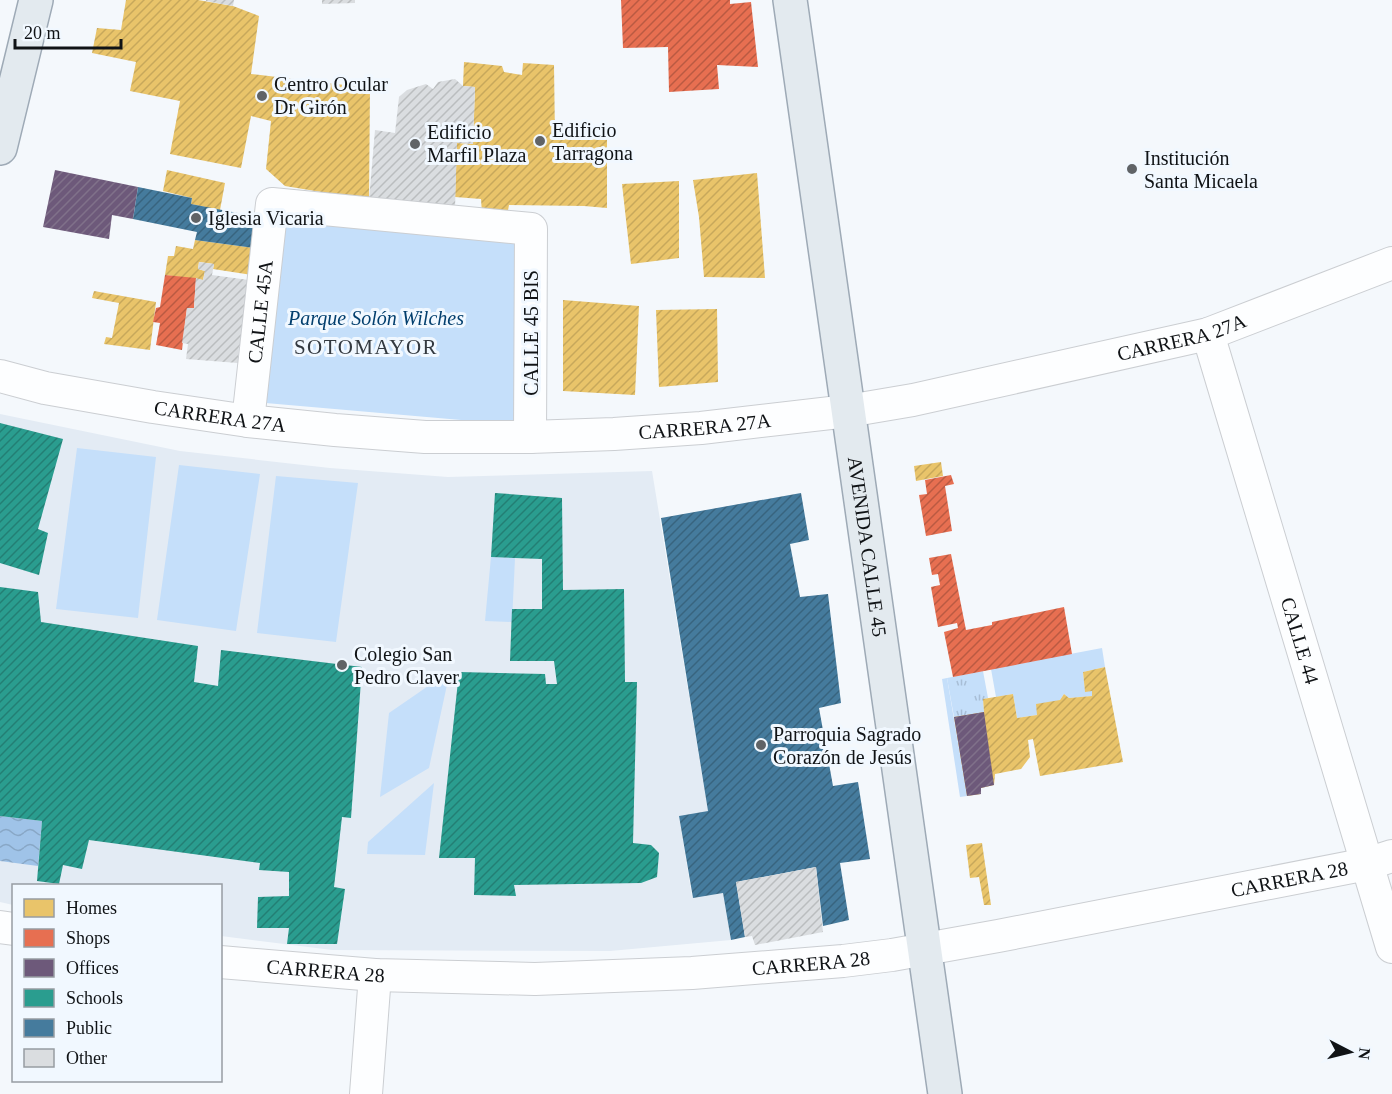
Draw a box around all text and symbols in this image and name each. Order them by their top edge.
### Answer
scale bar [15,12,122,50]
text: 20 m [24,23,61,43]
place label: Centro Ocular Dr Girón [274,73,388,118]
marker: Centro Ocular Dr Girón [255,89,269,103]
place label: Edificio Tarragona [552,119,633,165]
place label: Edificio Marfil Plaza [427,121,527,166]
marker: Edificio Tarragona [533,134,547,148]
marker: Edificio Marfil Plaza [408,137,422,151]
place label: Institución Santa Micaela [1144,147,1258,192]
marker: Institución Santa Micaela [1125,162,1139,176]
place label: Iglesia Vicaria [208,207,324,230]
marker: Iglesia Vicaria [189,211,203,225]
street label: CALLE 45A [243,258,277,365]
street label: CALLE 45 BIS [520,270,542,396]
park label: Parque Solón Wilches [287,307,464,330]
street label: CARRERA 27A [1115,309,1250,365]
district label: SOTOMAYOR [294,335,438,359]
street label: CARRERA 27A [153,396,288,436]
street label: CARRERA 27A [638,409,773,443]
street label: AVENIDA CALLE 45 [844,455,891,638]
street label: CALLE 44 [1277,594,1323,686]
place label: Colegio San Pedro Claver [354,643,459,688]
marker: Colegio San Pedro Claver [335,658,349,672]
place label: Parroquia Sagrado Corazón de Jesús [773,723,921,768]
marker: Parroquia Sagrado Corazón de Jesús [754,738,768,752]
street label: CARRERA 28 [1229,857,1349,901]
legend [12,884,222,1082]
text: Homes [66,898,117,918]
text: Shops [66,928,110,948]
street label: CARRERA 28 [751,947,871,979]
street label: CARRERA 28 [266,955,385,986]
text: Offices [66,958,119,978]
text: Schools [66,988,123,1008]
text: Public [66,1018,112,1038]
north arrow [1320,1022,1380,1082]
text: N [1355,1047,1374,1061]
text: Other [66,1048,107,1068]

